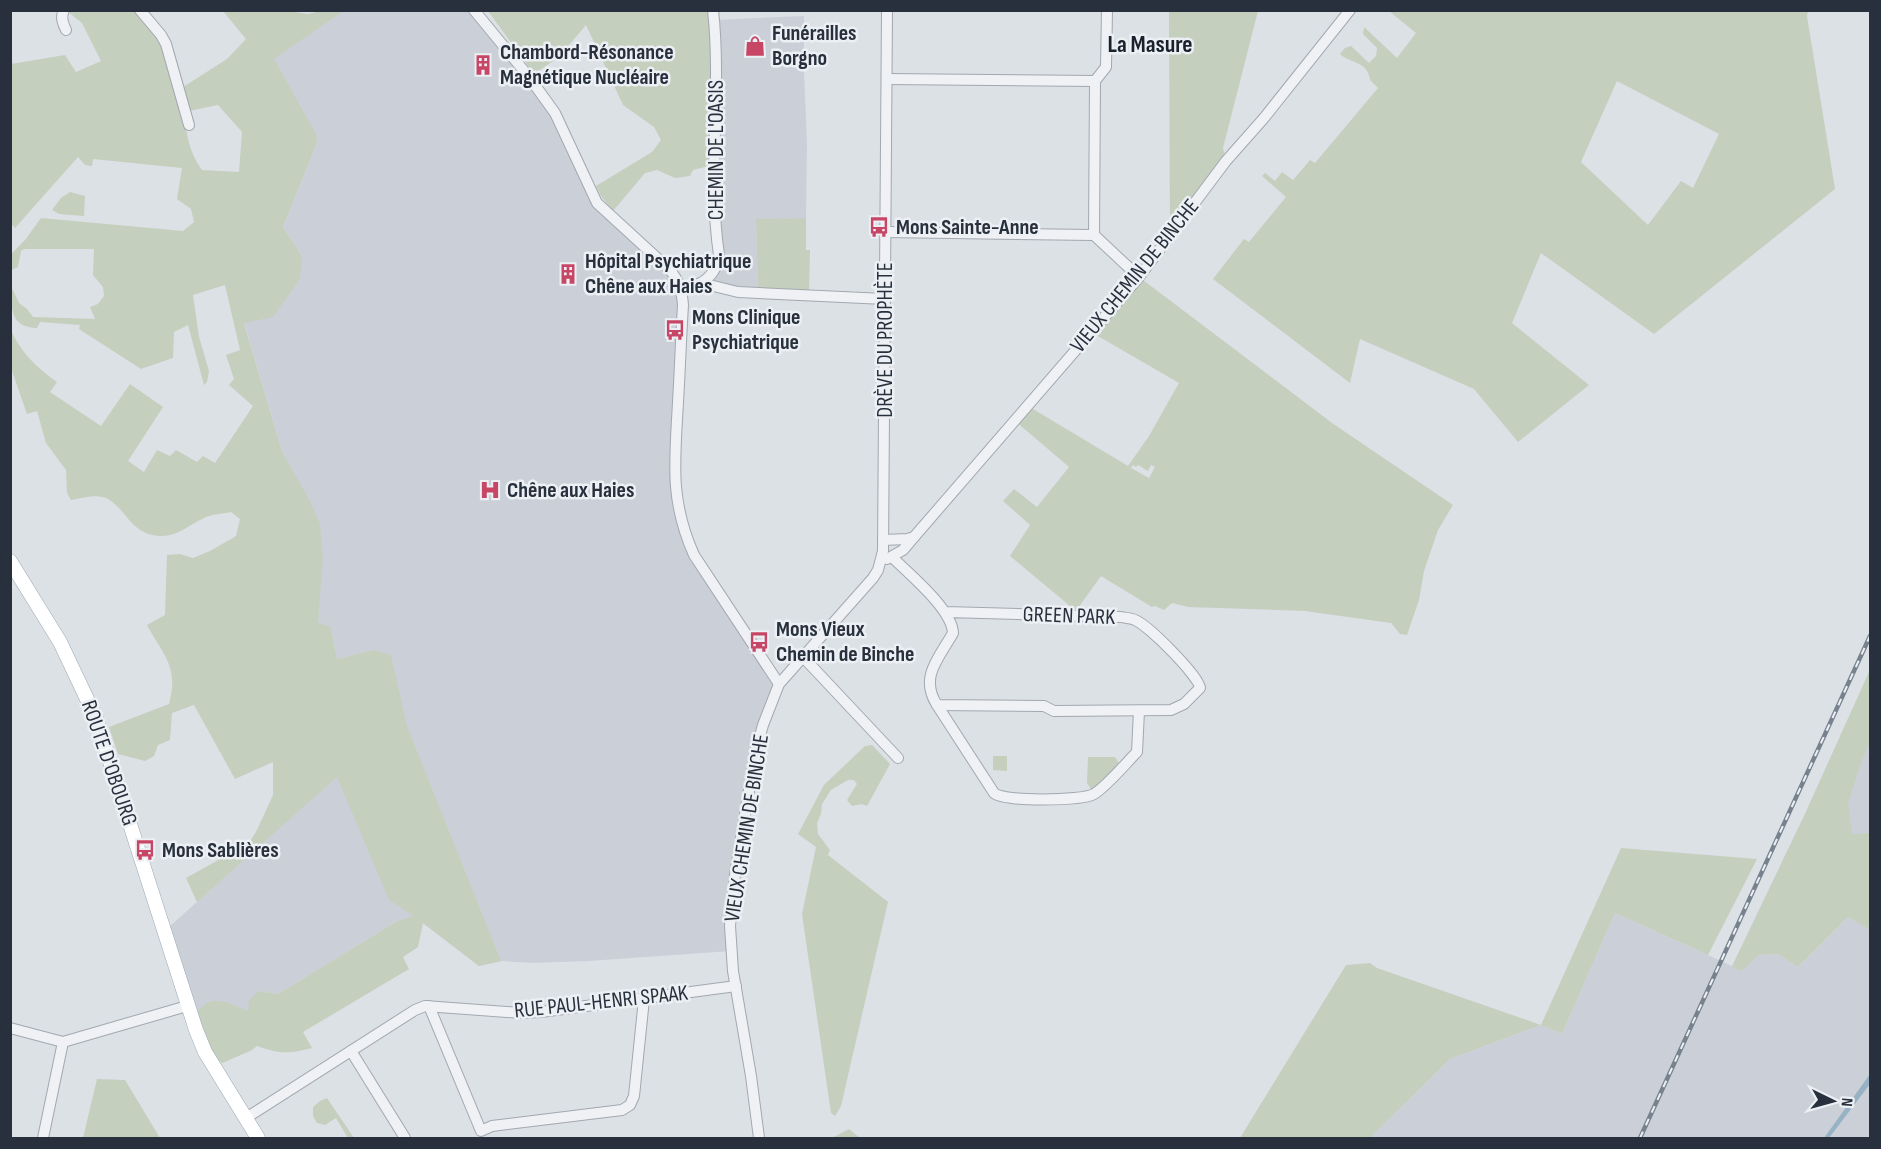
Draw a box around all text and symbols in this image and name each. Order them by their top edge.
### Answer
place label: Funérailles Borgno [772,20,857,72]
district label: La Masure [1107,30,1193,59]
shop icon: Funérailles Borgno [743,34,767,58]
place label: Chambord-Résonance Magnétique Nucléaire [500,39,674,91]
building icon: Chambord-Résonance Magnétique Nucléaire [471,53,495,77]
street label: CHEMIN DE L'OASIS [703,80,730,220]
street label: VIEUX CHEMIN DE BINCHE [1065,194,1205,358]
place label: Mons Sainte-Anne [896,214,1039,241]
bus stop icon: Mons Sainte-Anne [867,215,891,239]
place label: Hôpital Psychiatrique Chêne aux Haies [585,248,751,300]
building icon: Hôpital Psychiatrique Chêne aux Haies [556,262,580,286]
street label: DRÈVE DU PROPHÈTE [872,262,899,418]
place label: Mons Clinique Psychiatrique [692,304,801,356]
bus stop icon: Mons Clinique Psychiatrique [663,318,687,342]
place label: Chêne aux Haies [507,477,634,504]
hospital icon: Chêne aux Haies [478,478,502,502]
street label: GREEN PARK [1022,601,1116,631]
place label: Mons Vieux Chemin de Binche [776,616,914,668]
bus stop icon: Mons Vieux Chemin de Binche [747,630,771,654]
street label: ROUTE D'OBOURG [75,697,143,829]
street label: VIEUX CHEMIN DE BINCHE [719,732,775,924]
place label: Mons Sablières [162,837,279,864]
bus stop icon: Mons Sablières [133,838,157,862]
street label: RUE PAUL-HENRI SPAAK [513,979,689,1025]
north arrow [1803,1071,1863,1131]
text: N [1837,1097,1856,1107]

